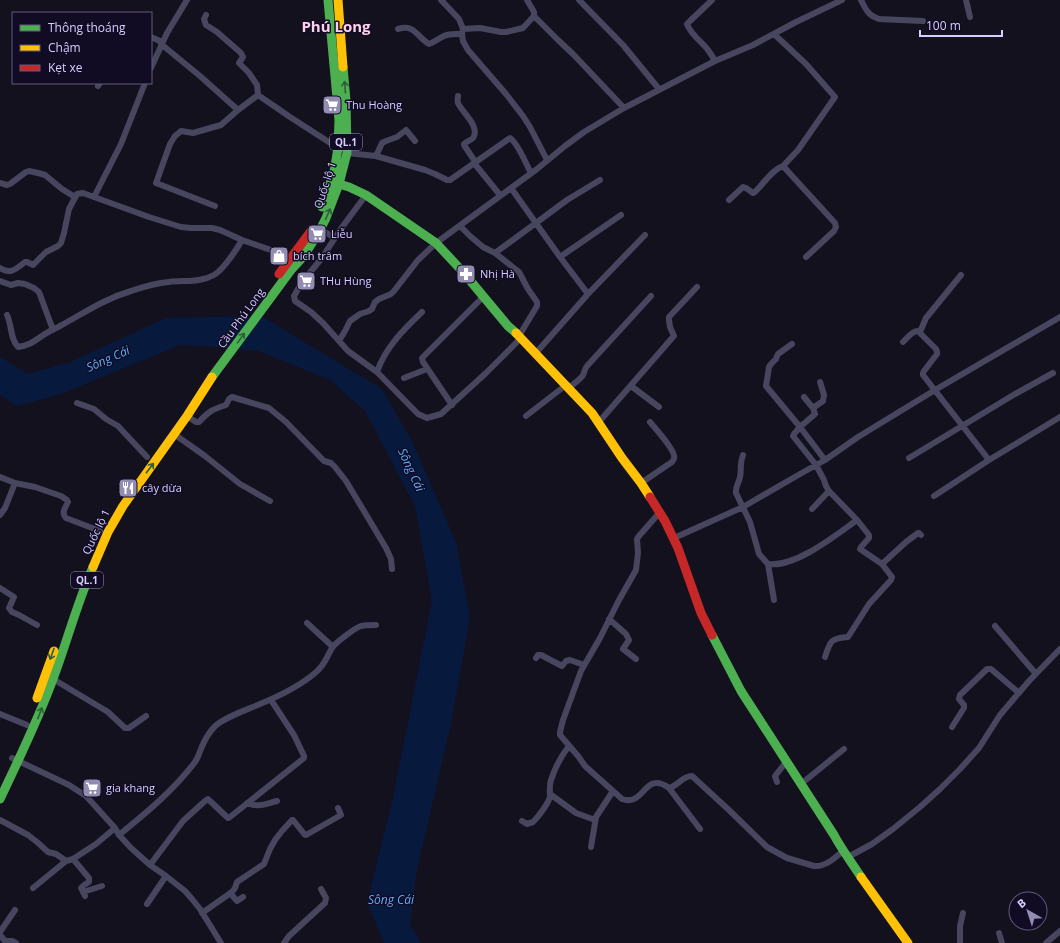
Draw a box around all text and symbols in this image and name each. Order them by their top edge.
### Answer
legend [12,12,152,84]
scale bar [920,12,1002,38]
district label: Phú Long [301,16,371,36]
text: 100 m [926,17,961,34]
text: Thông thoáng [48,19,126,36]
text: Chậm [48,39,81,56]
text: Kẹt xe [48,59,83,76]
one-way arrow [341,81,348,94]
supermarket icon: Thu Hoàng [321,94,343,116]
place label: Thu Hoàng [346,97,402,112]
road number: QL.1 [330,134,362,150]
street label: Quốc lộ 1 [310,159,339,210]
one-way arrow [324,209,332,221]
supermarket icon: Liễu [306,223,328,245]
place label: Liễu [331,226,352,241]
shop icon: bích trâm [268,245,290,267]
place label: bích trâm [293,248,342,263]
pharmacy icon: Nhị Hà [455,263,477,285]
place label: Nhị Hà [480,266,515,281]
supermarket icon: THu Hùng [295,270,317,292]
place label: THu Hùng [320,273,371,288]
street label: Cầu Phú Long [214,285,267,351]
one-way arrow [237,332,245,343]
water label: Sông Cái [83,341,133,376]
water label: Sông Cái [394,445,429,495]
one-way arrow [145,462,154,473]
restaurant icon: cây dừa [117,477,139,499]
place label: cây dừa [142,480,182,495]
street label: Quốc lộ 1 [78,507,113,557]
road number: QL.1 [71,572,103,588]
one-way arrow [48,648,56,660]
one-way arrow [36,707,44,719]
supermarket icon: gia khang [81,777,103,799]
place label: gia khang [106,780,155,795]
water label: Sông Cái [368,891,415,908]
north arrow [1008,891,1048,931]
text: B [1014,895,1029,911]

